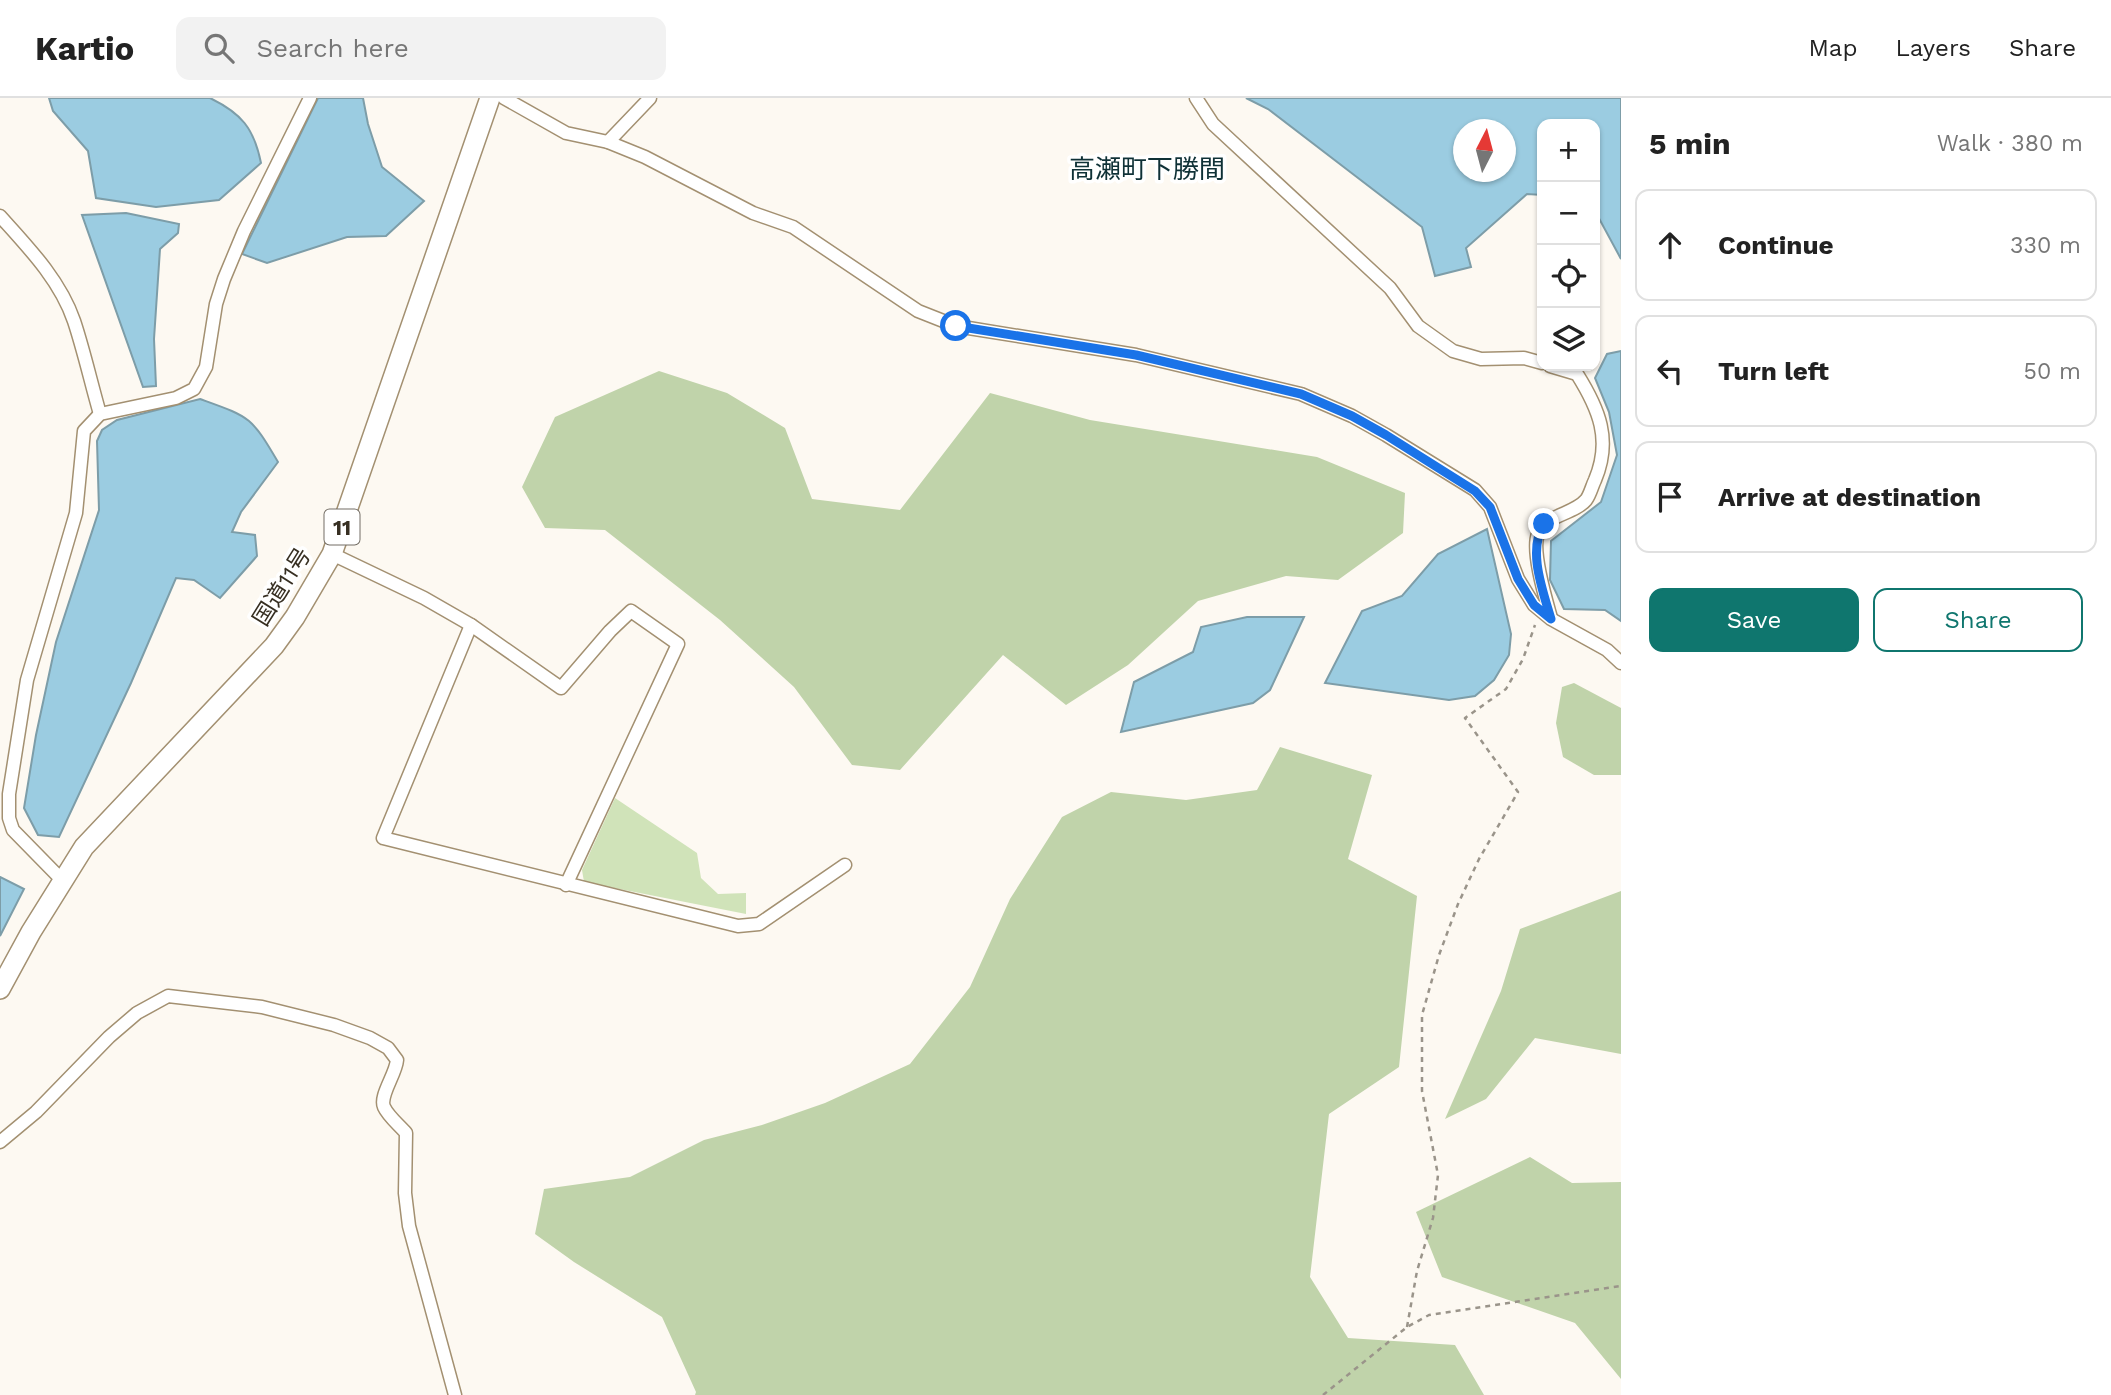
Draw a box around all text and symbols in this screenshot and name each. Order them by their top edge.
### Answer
search box [176,17,666,80]
text: Kartio [35,29,134,68]
icon: search [200,29,238,67]
text: Search here [256,33,409,63]
text: Map [1809,34,1857,62]
text: Layers [1895,34,1971,62]
text: Share [2009,34,2076,62]
north arrow [1453,119,1516,182]
map controls [1537,119,1600,371]
button: + [1537,119,1600,182]
text: 5 min [1649,126,1731,161]
text: Walk · 380 m [1937,130,2083,157]
district label: 高瀬町下勝間 [1069,154,1225,184]
button: − [1537,182,1600,245]
icon: ahead [1651,226,1689,264]
text: Continue [1718,230,1834,260]
text: 330 m [2010,232,2081,259]
button: locate [1537,245,1600,308]
button: layers [1537,308,1600,371]
route start [940,310,971,341]
icon: left [1651,352,1689,390]
text: Turn left [1718,356,1829,386]
text: 50 m [2024,358,2081,385]
icon: arrive [1651,478,1689,516]
text: Arrive at destination [1718,482,1981,512]
route end [1528,508,1559,539]
road number: 11 [324,510,360,544]
street label: 国道11号 [248,543,316,631]
button: Save [1649,588,1859,652]
button: Share [1873,588,2083,652]

